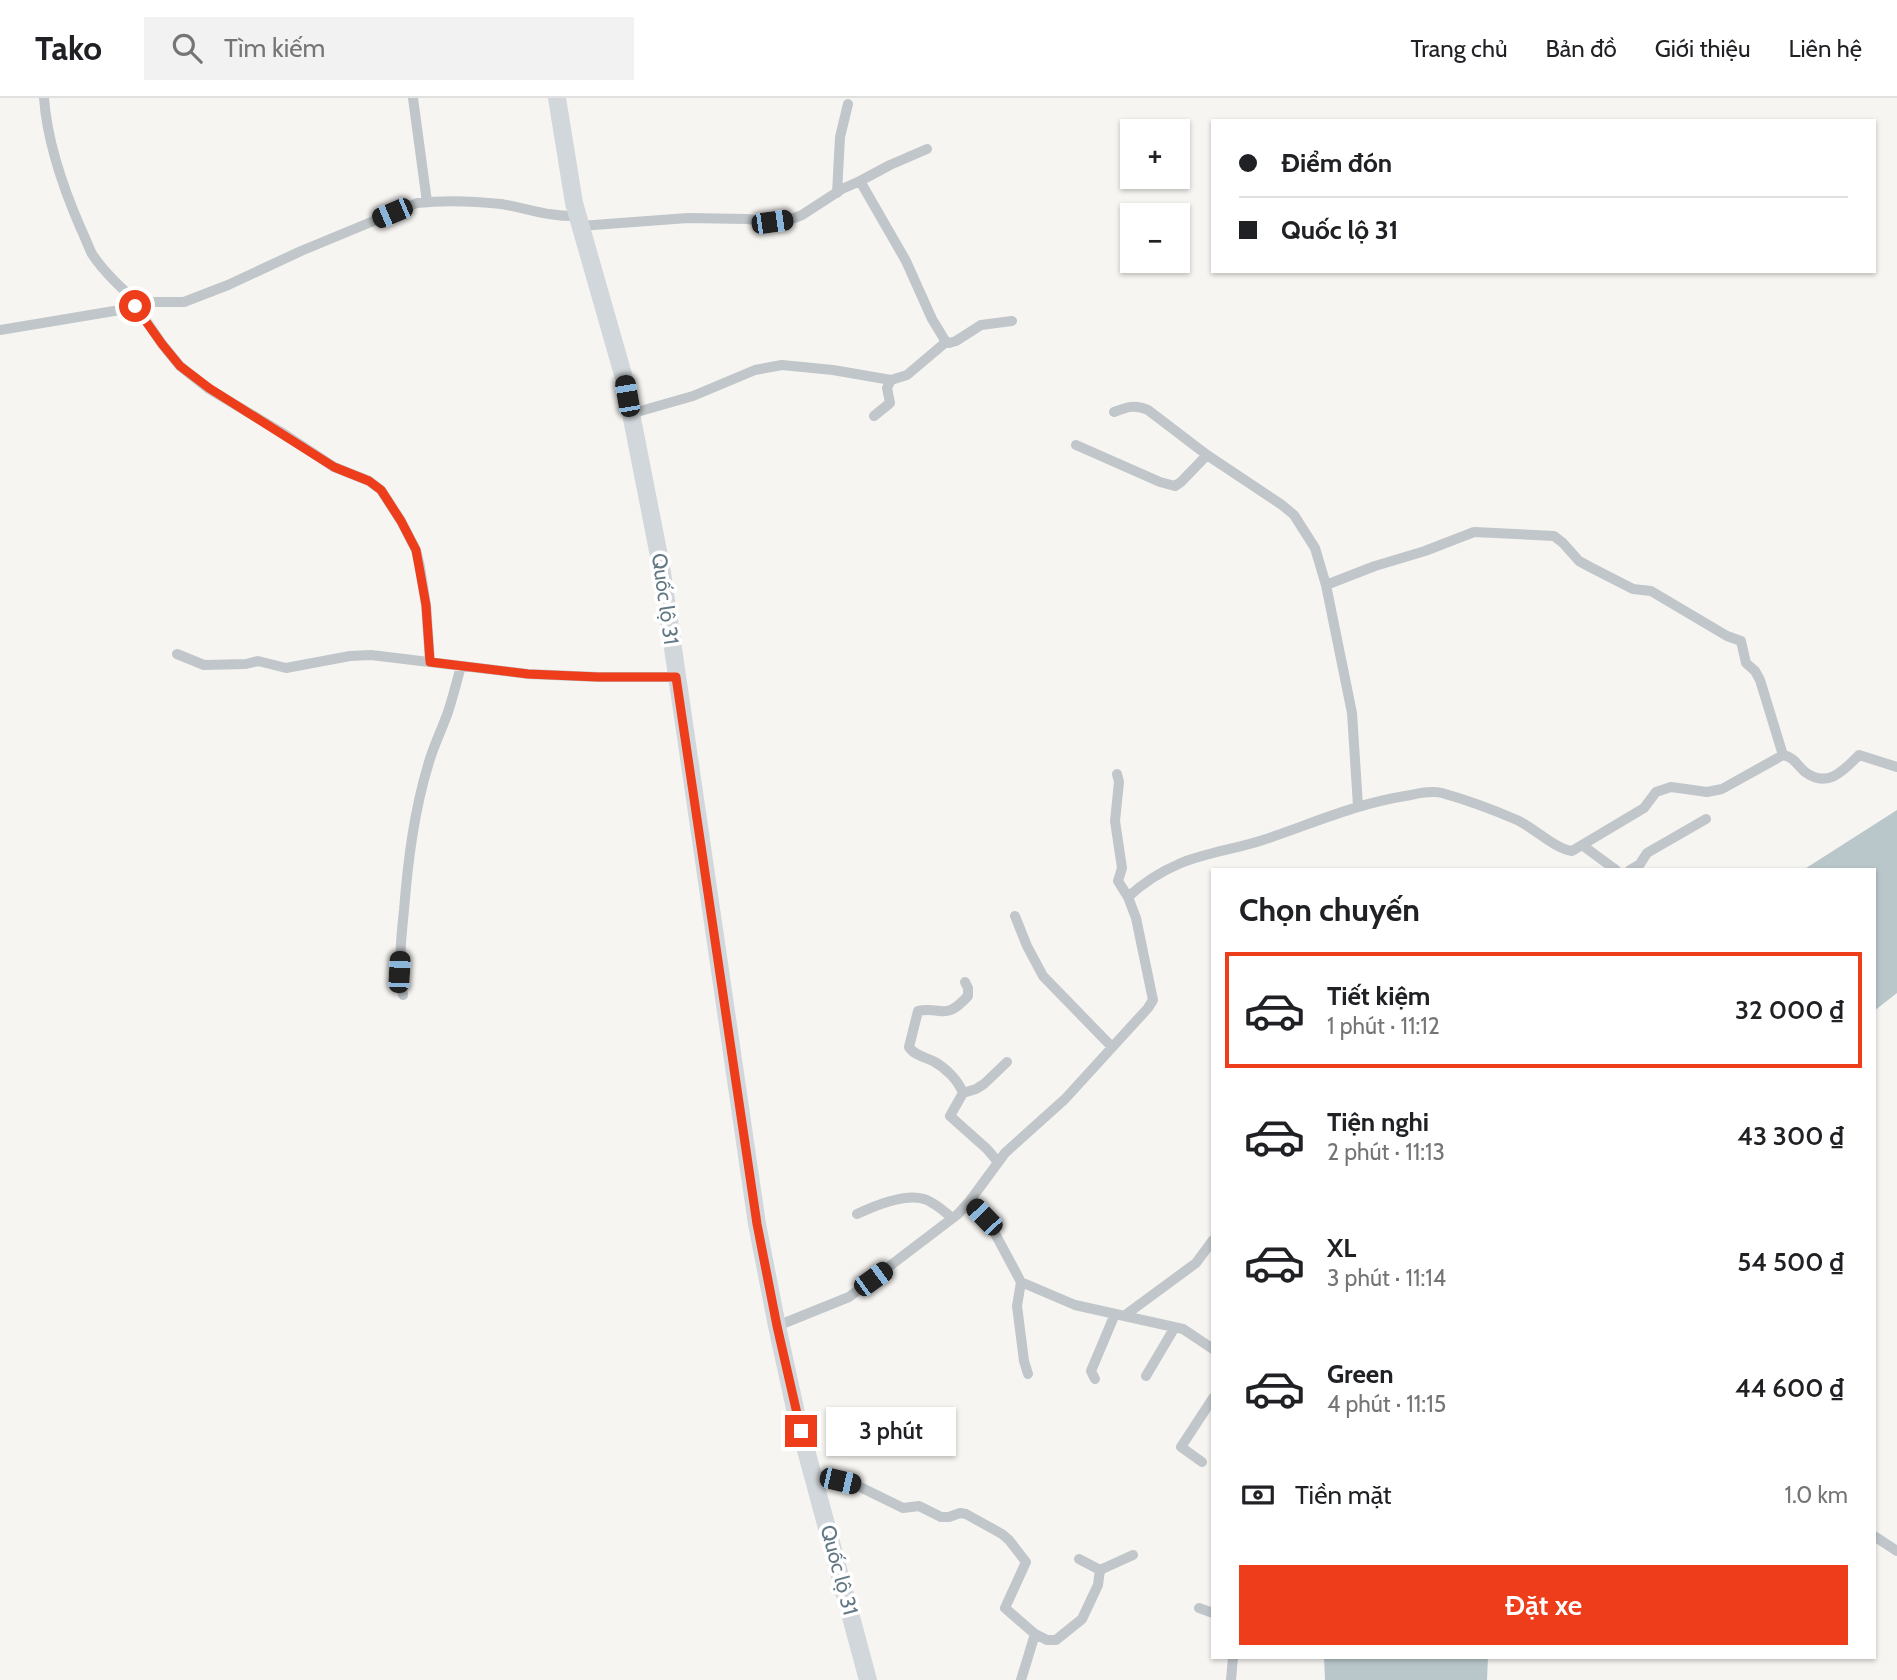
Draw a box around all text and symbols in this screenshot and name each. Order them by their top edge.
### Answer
search box [144,17,634,80]
text: Tako [35,28,102,68]
icon: search [168,29,206,67]
text: Tìm kiếm [224,32,325,64]
text: Trang chủ [1411,34,1507,63]
text: Bản đồ [1545,34,1617,63]
text: Giới thiệu [1655,34,1750,63]
text: Liên hệ [1788,34,1862,63]
map controls [1120,119,1190,273]
button: + [1120,119,1190,189]
text: Điểm đón [1281,147,1392,179]
car [369,195,416,231]
button: − [1120,203,1190,273]
car [750,209,795,235]
text: Quốc lộ 31 [1281,214,1398,246]
route start [119,290,151,322]
car [614,373,641,419]
street label: Quốc lộ 31 [647,552,684,646]
text: Chọn chuyến [1239,890,1420,929]
car [388,950,411,994]
icon: car [1243,979,1306,1042]
text: Tiết kiệm [1327,980,1430,1012]
text: 32 000 ₫ [1735,994,1844,1026]
text: 1 phút · 11:12 [1327,1012,1440,1040]
icon: car [1243,1105,1306,1168]
text: Tiện nghi [1327,1106,1429,1138]
text: 43 300 ₫ [1737,1120,1844,1152]
text: 2 phút · 11:13 [1327,1138,1445,1166]
car [962,1195,1007,1239]
icon: car [1243,1231,1306,1294]
text: XL [1327,1232,1356,1264]
text: 54 500 ₫ [1737,1246,1844,1278]
car [850,1258,897,1300]
text: 3 phút · 11:14 [1327,1264,1446,1292]
icon: car [1243,1357,1306,1420]
text: Green [1327,1358,1394,1390]
text: 44 600 ₫ [1735,1372,1844,1404]
text: 4 phút · 11:15 [1327,1390,1446,1418]
callout: 3 phút [826,1406,955,1456]
route end [785,1415,817,1447]
text: 3 phút [859,1417,923,1445]
car [818,1466,863,1496]
icon: cash [1239,1476,1277,1514]
text: Tiền mặt [1295,1479,1392,1511]
text: 1.0 km [1784,1481,1848,1509]
street label: Quốc lộ 31 [815,1522,863,1618]
button: Đặt xe [1239,1565,1848,1645]

